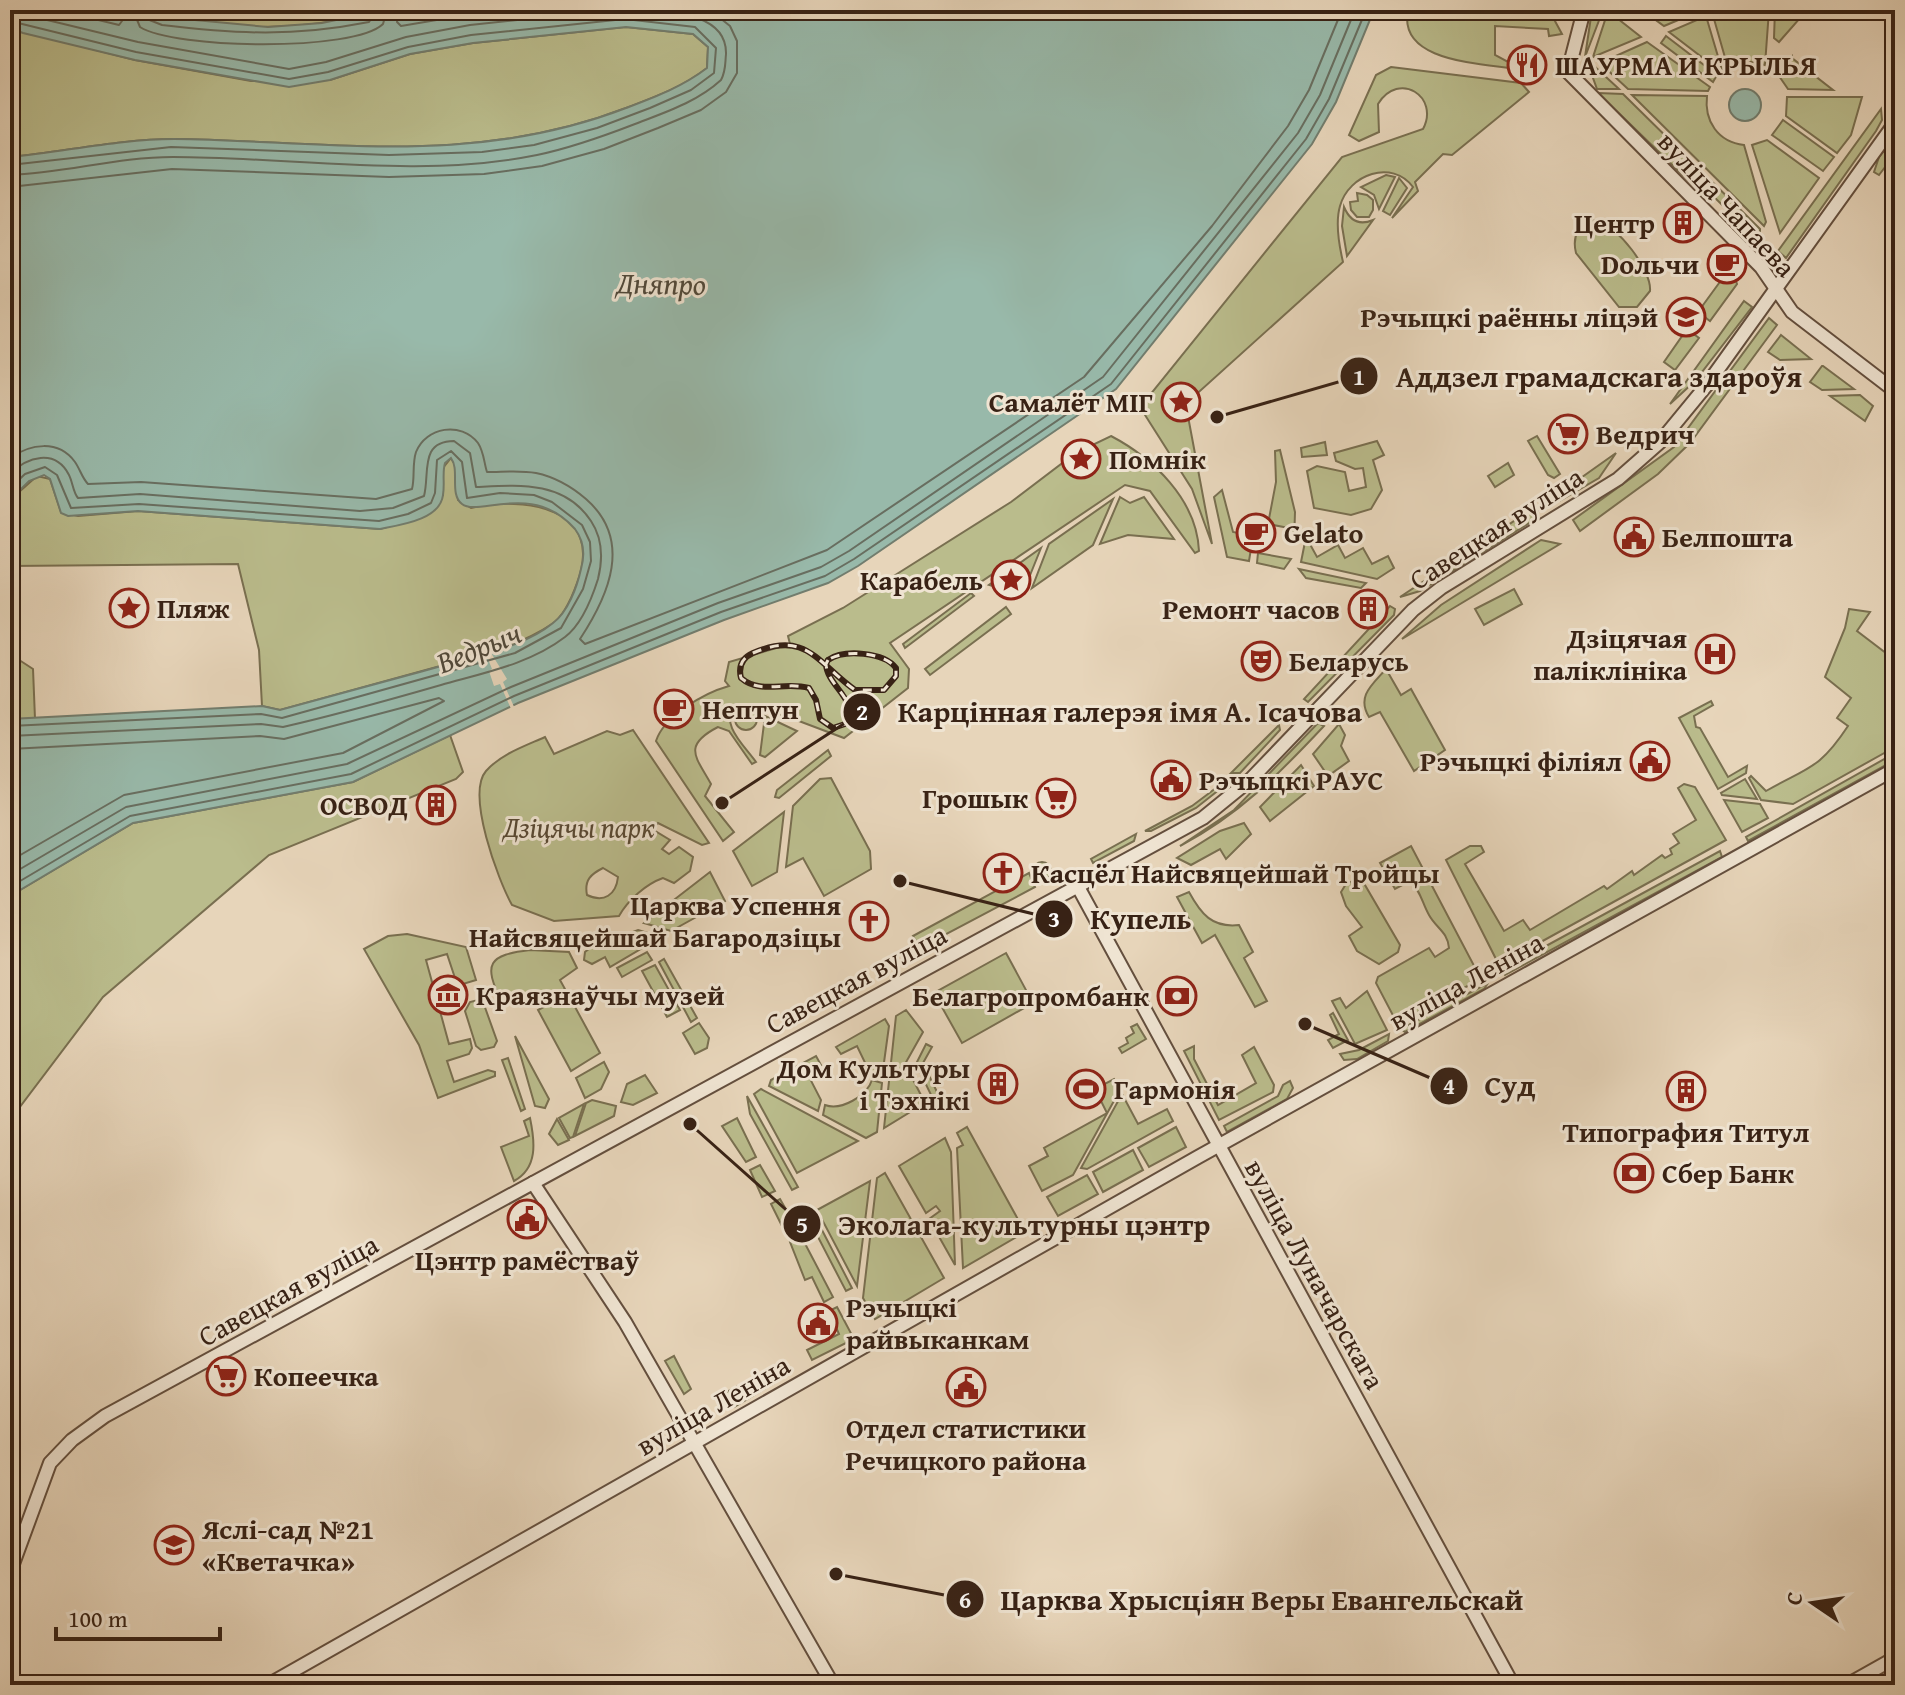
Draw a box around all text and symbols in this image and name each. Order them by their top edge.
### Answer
restaurant icon: ШАУРМА И КРЫЛЬЯ [1506,44,1548,86]
place label: ШАУРМА И КРЫЛЬЯ [1555,44,1816,85]
street label: вуліца Чапаева [1649,122,1806,286]
place label: Центр [1574,202,1655,243]
building icon: Центр [1662,202,1704,244]
place label: Doльчи [1601,243,1699,284]
cafe icon: Doльчи [1706,243,1748,285]
water label: Дняпро [614,260,706,306]
place label: Рэчыцкі раённы ліцэй [1361,296,1658,337]
school or university icon: Рэчыцкі раённы ліцэй [1665,296,1707,338]
callout: Аддзел грамадскага здароўя [1339,349,1818,403]
text: Аддзел грамадскага здароўя [1396,354,1802,398]
text: 1 [1353,359,1365,394]
place label: Самалёт МІГ [989,381,1153,422]
place icon: Самалёт МІГ [1160,381,1202,423]
supermarket icon: Ведрич [1547,413,1589,455]
place label: Ведрич [1596,413,1694,454]
place icon: Помнік [1060,438,1102,480]
place label: Помнік [1109,438,1207,479]
street label: Савецкая вуліца [1401,456,1591,599]
cafe icon: Gelato [1235,512,1277,554]
place label: Gelato [1284,512,1363,553]
public building icon: Белпошта [1613,516,1655,558]
place label: Белпошта [1662,516,1794,557]
place label: Карабель [860,559,983,600]
place icon: Карабель [990,559,1032,601]
place icon: Пляж [108,587,150,629]
place label: Пляж [157,587,230,628]
place label: Ремонт часов [1162,588,1340,629]
building icon: Ремонт часов [1347,588,1389,630]
water label: Ведрыч [429,610,528,684]
place label: Дзіцячая паліклініка [1533,617,1688,690]
hospital icon: Дзіцячая паліклініка [1694,633,1736,675]
theatre icon: Беларусь [1240,640,1282,682]
place label: Беларусь [1289,640,1409,681]
callout: Карцінная галерэя імя А. Ісачова [842,685,1378,739]
cafe icon: Нептун [653,688,695,730]
place label: Нептун [702,688,799,729]
text: Карцінная галерэя імя А. Ісачова [898,689,1363,733]
text: 2 [856,694,868,729]
place label: Рэчыцкі філіял [1420,740,1622,781]
public building icon: Рэчыцкі філіял [1629,740,1671,782]
public building icon: Рэчыцкі РАУС [1150,759,1192,801]
place label: Рэчыцкі РАУС [1199,759,1383,800]
place label: Грошык [922,777,1029,818]
supermarket icon: Грошык [1035,777,1077,819]
place label: ОСВОД [320,784,408,825]
building icon: ОСВОД [415,784,457,826]
park label: Дзіцячы парк [501,806,655,847]
church icon: Касцёл Найсвяцейшай Тройцы [982,852,1024,894]
place label: Касцёл Найсвяцейшай Тройцы [1031,852,1440,893]
place label: Царква Успення Найсвяцейшай Багародзіцы [469,884,841,957]
callout: Купель [1034,892,1208,946]
text: Купель [1090,896,1192,940]
church icon: Царква Успення Найсвяцейшай Багародзіцы [848,900,890,942]
text: 3 [1048,901,1060,936]
street label: Савецкая вуліца [758,913,954,1044]
street label: вуліца Леніна [1381,921,1551,1040]
museum icon: Краязнаўчы музей [427,974,469,1016]
place label: Краязнаўчы музей [476,974,725,1015]
place label: Белагропромбанк [912,975,1150,1016]
bank icon: Белагропромбанк [1156,975,1198,1017]
place label: Дом Культуры і Тэхнікі [776,1047,970,1120]
callout: Суд [1429,1059,1552,1113]
building icon: Дом Культуры і Тэхнікі [977,1063,1019,1105]
text: Суд [1484,1063,1536,1107]
sports icon: Гармонія [1065,1068,1107,1110]
place label: Гармонія [1114,1068,1236,1109]
text: 4 [1443,1068,1455,1103]
building icon: Типография Титул [1665,1070,1707,1112]
place label: Типография Титул [1562,1111,1810,1152]
street label: вуліца Луначарскага [1235,1151,1396,1397]
bank icon: Сбер Банк [1613,1152,1655,1194]
place label: Сбер Банк [1662,1152,1795,1193]
callout: Эколага-культурны цэнтр [782,1197,1226,1251]
public building icon: Цэнтр рамёстваў [506,1198,548,1240]
text: Эколага-культурны цэнтр [838,1202,1210,1246]
text: 5 [796,1207,808,1242]
street label: Савецкая вуліца [190,1223,386,1356]
place label: Цэнтр рамёстваў [415,1239,639,1280]
place label: Рэчыцкі райвыканкам [846,1286,1029,1359]
public building icon: Рэчыцкі райвыканкам [797,1302,839,1344]
street label: вуліца Леніна [628,1344,798,1465]
supermarket icon: Копеечка [205,1355,247,1397]
place label: Копеечка [254,1355,379,1396]
public building icon: Отдел статистики Речицкого района [945,1366,987,1408]
place label: Отдел статистики Речицкого района [846,1407,1087,1480]
place label: Яслі-сад №21 «Кветачка» [201,1508,375,1581]
school or university icon: Яслі-сад №21 «Кветачка» [153,1524,195,1566]
north arrow [1773,1563,1853,1643]
callout: Царква Хрысціян Веры Евангельскай [945,1572,1539,1626]
text: Царква Хрысціян Веры Евангельскай [1001,1577,1524,1621]
text: 6 [959,1582,971,1617]
text: С [1777,1589,1811,1608]
scale bar [56,1591,220,1641]
text: 100 m [68,1601,128,1636]

